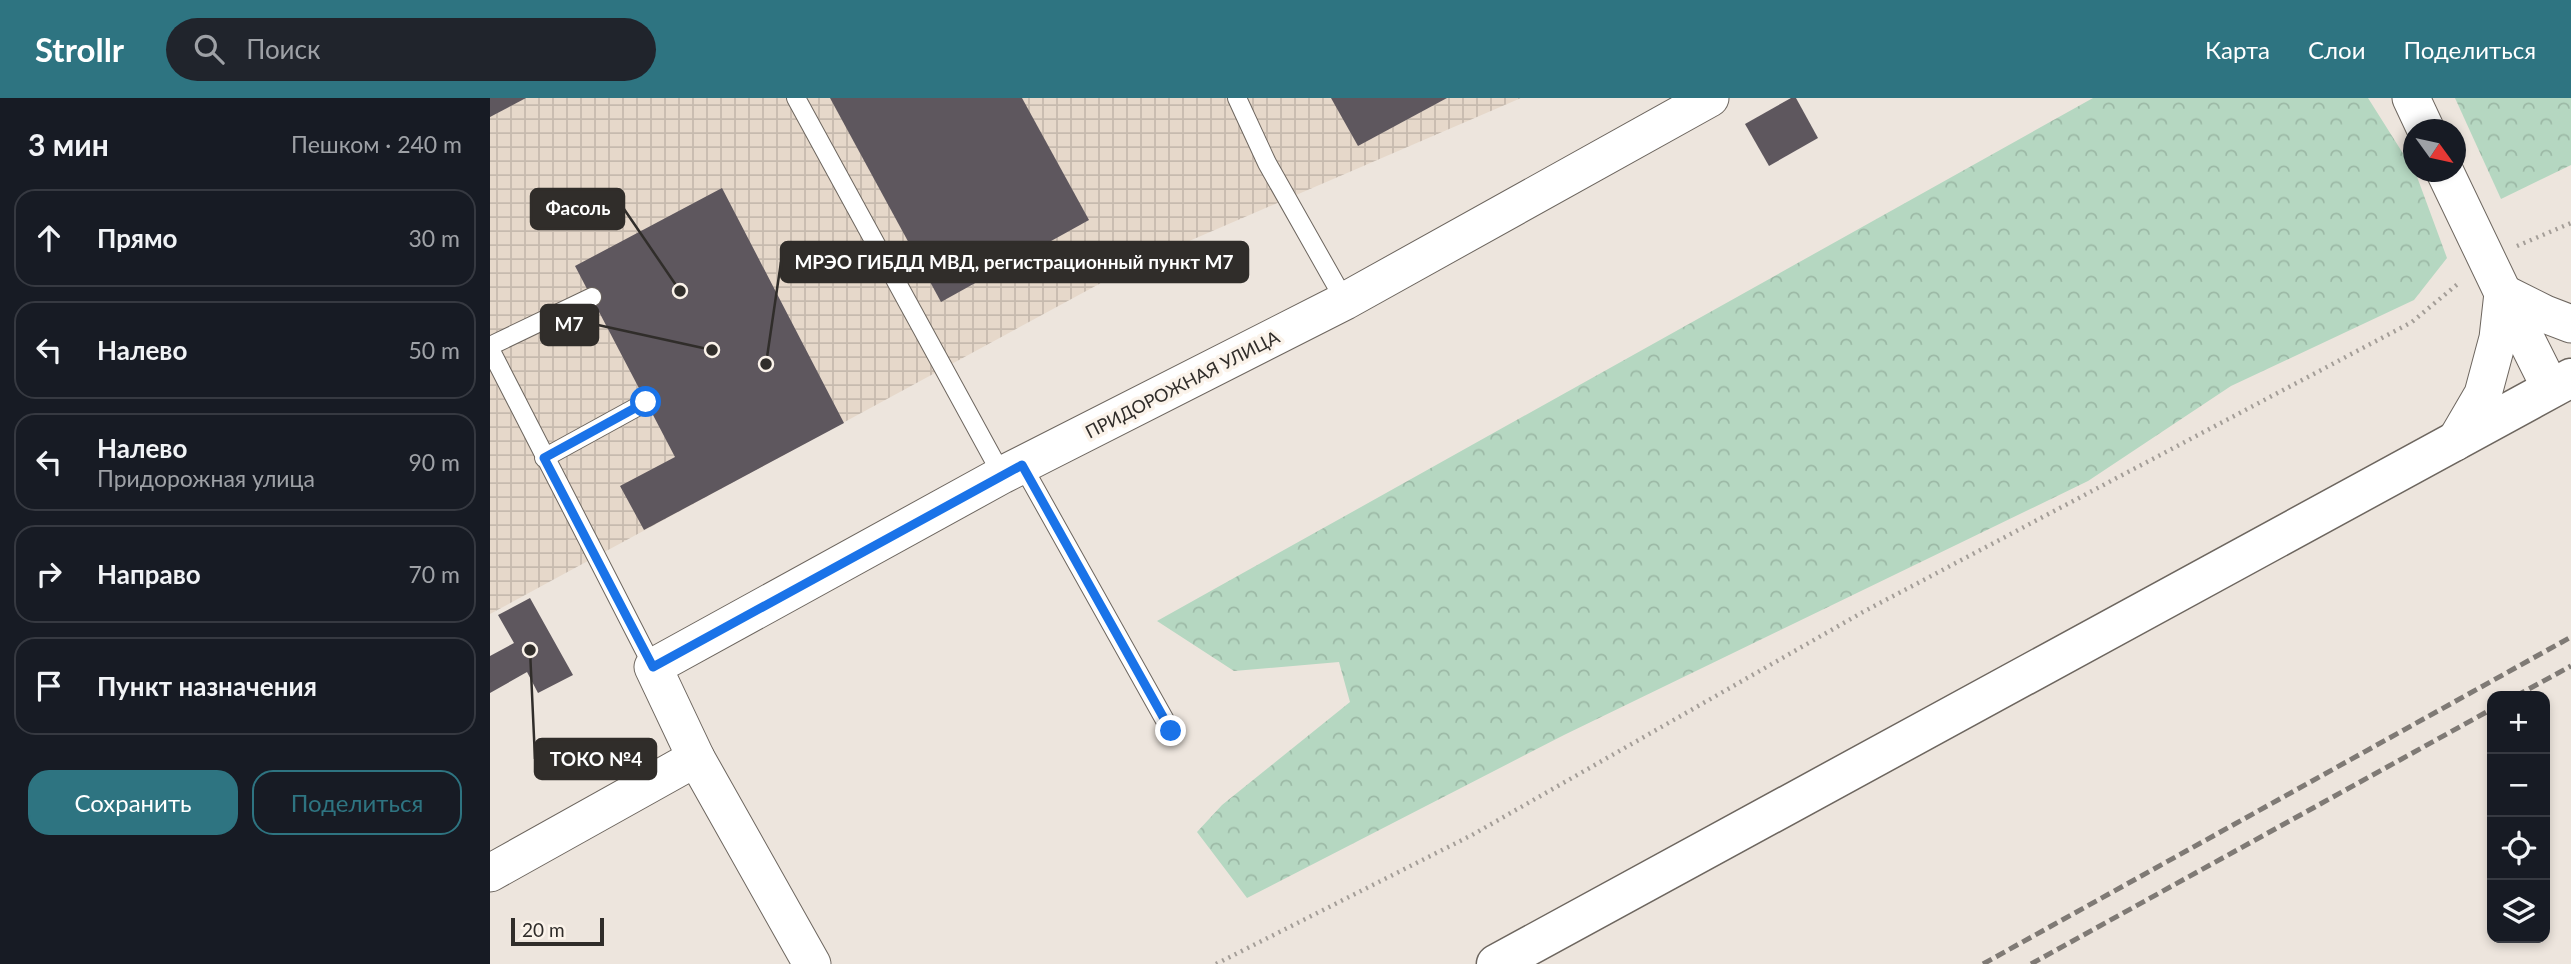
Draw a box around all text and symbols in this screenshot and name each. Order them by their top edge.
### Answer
search box [166,18,656,81]
text: Strollr [35,29,124,69]
icon: search [190,30,228,68]
text: Поиск [246,33,320,65]
text: Карта [2205,35,2270,64]
text: Слои [2308,35,2365,64]
text: Поделиться [2403,35,2536,64]
north arrow [2403,119,2466,182]
text: 3 мин [28,126,109,162]
text: Пешком · 240 m [291,130,462,158]
callout: Фасоль [531,189,624,229]
text: Фасоль [546,196,610,219]
icon: ahead [30,219,68,257]
text: Прямо [97,222,178,254]
text: 30 m [409,224,460,252]
callout: МРЭО ГИБДД МВД, регистрационный пункт М7 [781,242,1248,282]
text: МРЭО ГИБДД МВД, регистрационный пункт М7 [794,250,1234,273]
callout: М7 [541,305,598,345]
text: М7 [555,312,583,335]
street label: ПРИДОРОЖНАЯ УЛИЦА [1081,325,1284,443]
icon: left [30,331,68,369]
text: Налево [97,334,187,366]
text: 50 m [409,336,460,364]
route start [630,386,661,417]
text: Налево [97,432,187,464]
icon: left [30,443,68,481]
text: 90 m [409,448,460,476]
text: Придорожная улица [97,464,315,492]
icon: right [30,555,68,593]
text: Направо [97,558,201,590]
text: 70 m [409,560,460,588]
icon: arrive [30,667,68,705]
text: Пункт назначения [97,670,317,702]
map controls [2487,691,2550,943]
button: + [2487,691,2550,754]
route end [1155,715,1186,746]
callout: ТОКО №4 [535,739,656,779]
text: ТОКО №4 [550,747,642,770]
button: − [2487,754,2550,817]
button: Сохранить [28,770,238,835]
button: Поделиться [252,770,462,835]
button: locate [2487,817,2550,880]
button: layers [2487,880,2550,943]
scale bar [511,915,604,947]
text: 20 m [522,918,565,941]

